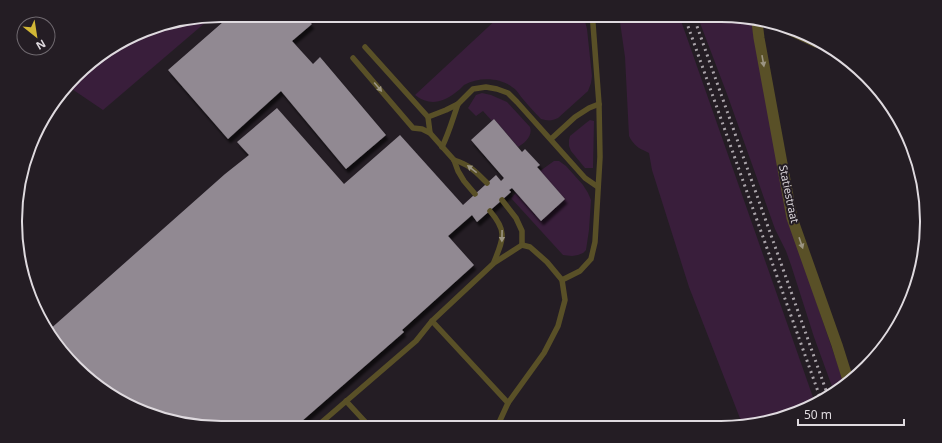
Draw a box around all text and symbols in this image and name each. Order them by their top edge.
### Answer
north arrow [16,16,56,56]
text: N [34,36,49,54]
one-way arrow [761,55,767,67]
one-way arrow [374,82,383,93]
street label: Statiestraat [776,163,803,224]
one-way arrow [466,165,477,173]
one-way arrow [499,230,505,243]
one-way arrow [798,237,804,249]
scale bar [798,401,904,427]
text: 50 m [804,406,832,423]

